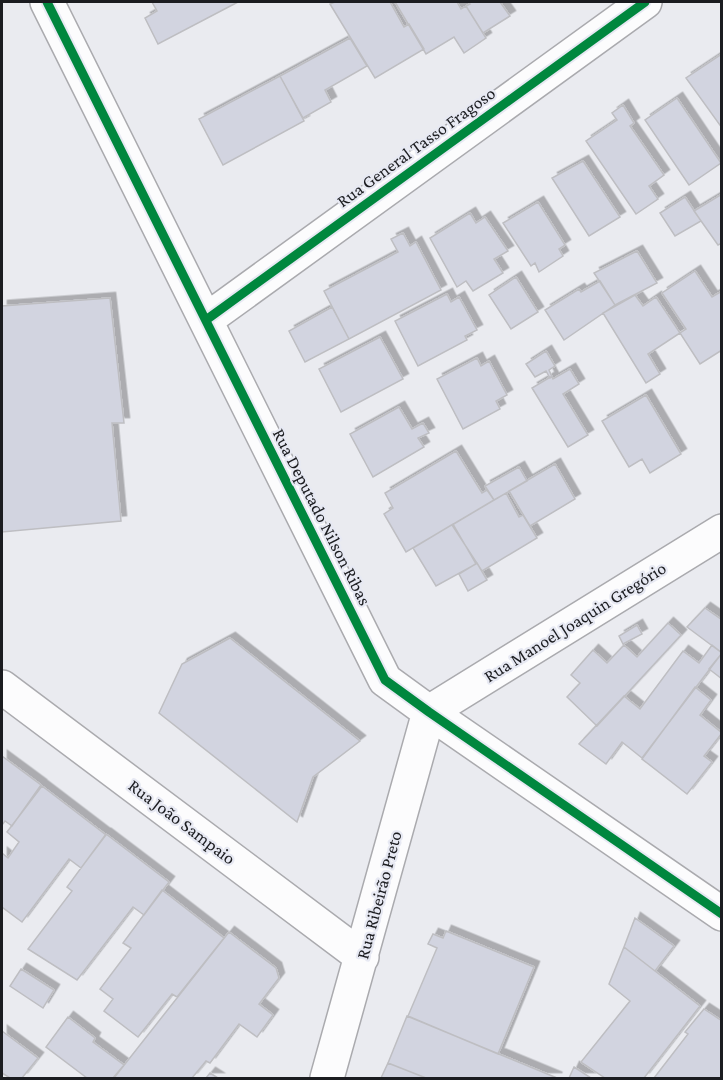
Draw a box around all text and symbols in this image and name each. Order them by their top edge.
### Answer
street label: Rua General Tasso Fragoso [333,83,499,211]
street label: Rua Deputado Nilson Ribas [269,425,375,609]
street label: Rua Manoel Joaquin Gregório [480,558,670,686]
street label: Rua João Sampaio [125,775,239,869]
street label: Rua Ribeirão Preto [352,829,406,961]

